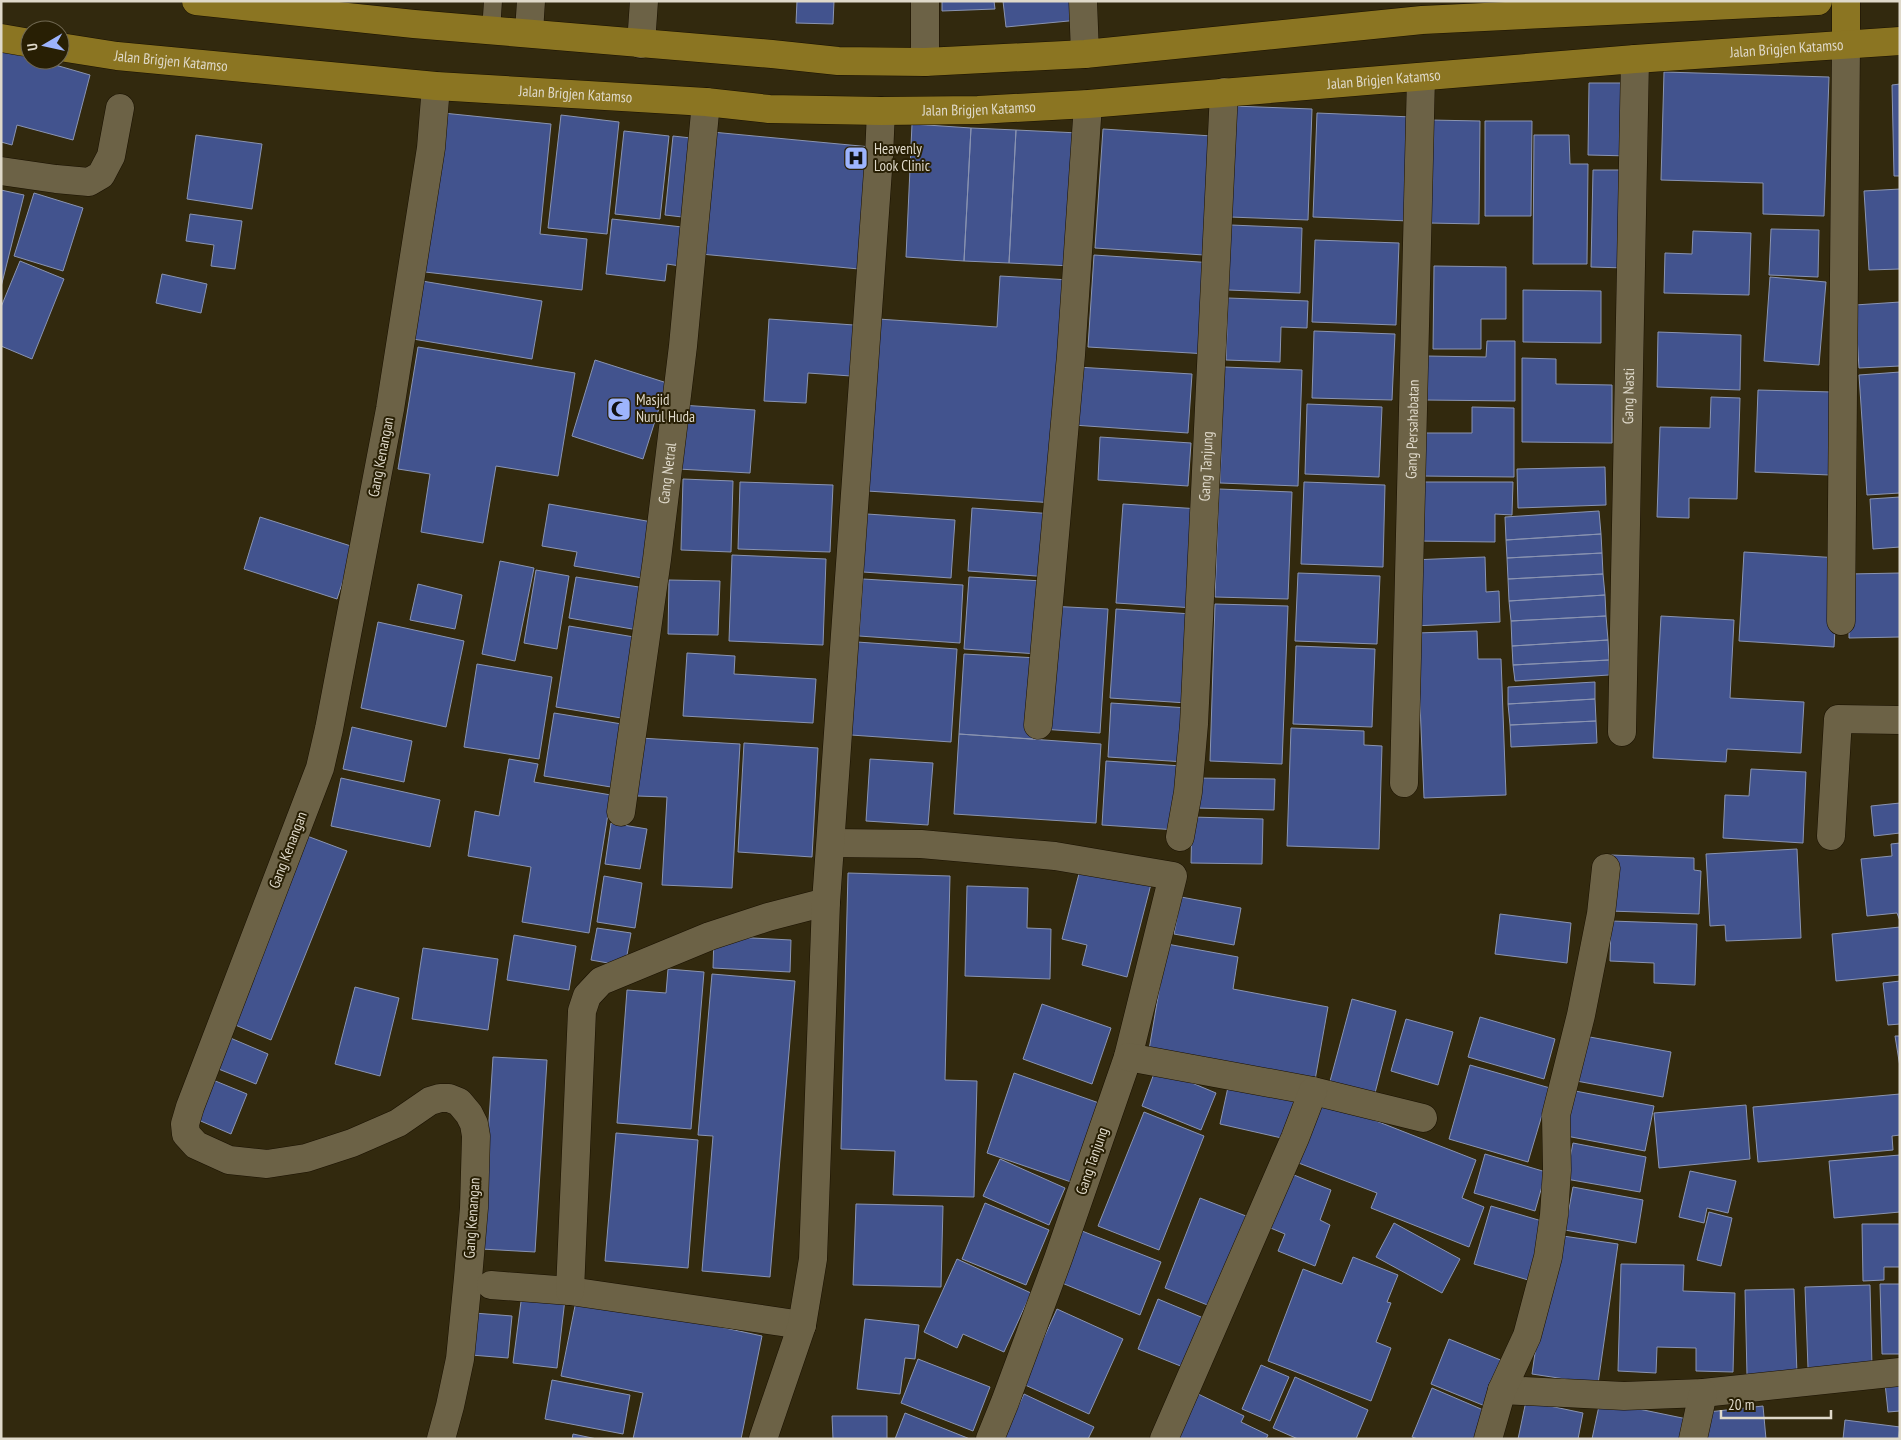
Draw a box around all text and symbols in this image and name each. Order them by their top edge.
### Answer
north arrow [20,20,70,70]
street label: Jalan Brigjen Katamso [1728,35,1844,62]
text: U [23,42,42,52]
street label: Jalan Brigjen Katamso [112,46,229,75]
street label: Jalan Brigjen Katamso [1325,65,1441,93]
street label: Jalan Brigjen Katamso [517,81,633,107]
street label: Jalan Brigjen Katamso [921,97,1036,120]
place label: Heavenly Look Clinic [874,139,931,175]
hospital icon: Heavenly Look Clinic [843,145,869,171]
street label: Gang Nasti [1618,368,1638,424]
street label: Gang Persahabatan [1401,379,1423,479]
place label: Masjid Nurul Huda [636,390,695,426]
mosque icon: Masjid Nurul Huda [606,396,632,422]
street label: Gang Kenangan [363,415,398,498]
street label: Gang Tanjung [1195,431,1217,502]
street label: Gang Netral [654,441,680,505]
street label: Gang Kenangan [264,809,311,891]
street label: Gang Tanjung [1071,1125,1112,1197]
street label: Gang Kenangan [459,1177,484,1259]
scale bar [1721,1388,1831,1420]
text: 20 m [1728,1395,1754,1414]

